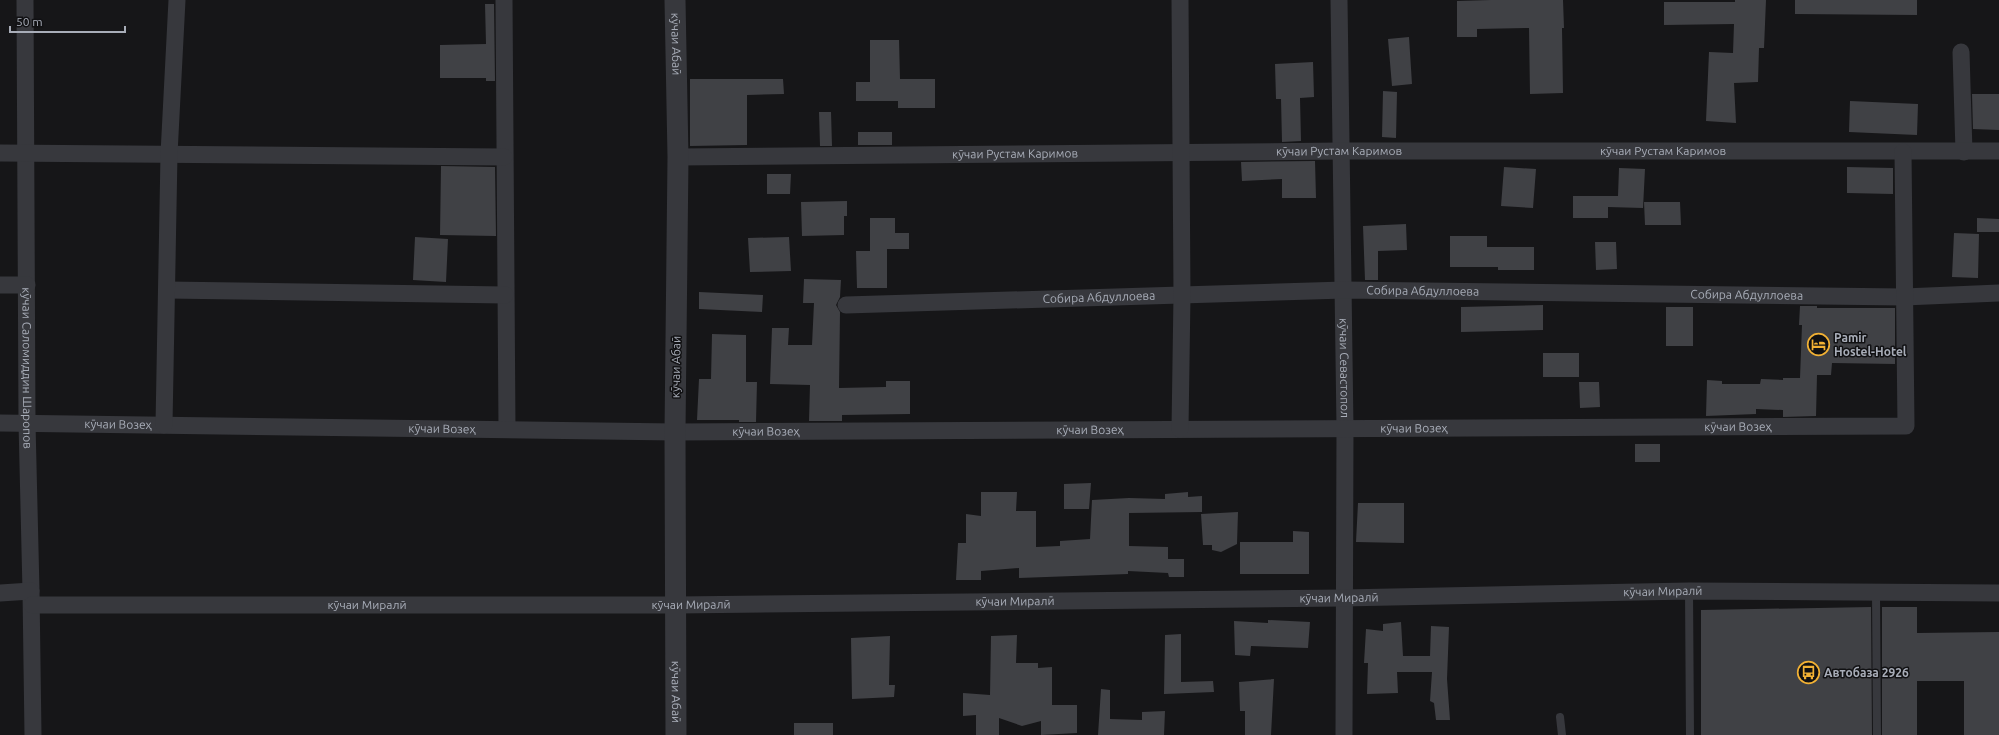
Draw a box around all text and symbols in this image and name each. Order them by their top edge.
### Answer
scale bar [10,8,125,34]
street label: кӯчаи Абаӣ [669,13,683,75]
text: 50 m [16,15,43,28]
street label: кӯчаи Рустам Каримов [1276,144,1402,158]
street label: кӯчаи Рустам Каримов [1600,144,1726,157]
street label: кӯчаи Рустам Каримов [952,146,1078,161]
street label: Собира Абдуллоева [1366,283,1479,298]
street label: кӯчаи Саломиддин Шаропов [20,287,35,449]
street label: Собира Абдуллоева [1690,287,1803,302]
street label: Собира Абдуллоева [1042,289,1155,305]
street label: кӯчаи Севастопол [1337,318,1352,418]
place label: Pamir Hostel-Hotel [1834,331,1907,358]
hotel icon: Pamir Hostel-Hotel [1806,332,1832,358]
street label: кӯчаи Абаӣ [668,336,683,398]
street label: кӯчаи Возеҳ [84,417,153,431]
street label: кӯчаи Возеҳ [1704,420,1773,433]
street label: кӯчаи Возеҳ [408,421,477,435]
street label: кӯчаи Возеҳ [1380,421,1449,435]
street label: кӯчаи Возеҳ [1056,423,1125,436]
street label: кӯчаи Возеҳ [732,424,801,438]
street label: кӯчаи Миралӣ [1623,584,1703,598]
street label: кӯчаи Миралӣ [1299,590,1379,604]
street label: кӯчаи Миралӣ [975,594,1055,608]
street label: кӯчаи Миралӣ [651,597,731,611]
street label: кӯчаи Миралӣ [327,598,407,611]
bus stop icon: Автобаза 2926 [1796,660,1822,686]
street label: кӯчаи Абаӣ [670,661,683,723]
place label: Автобаза 2926 [1824,666,1909,679]

